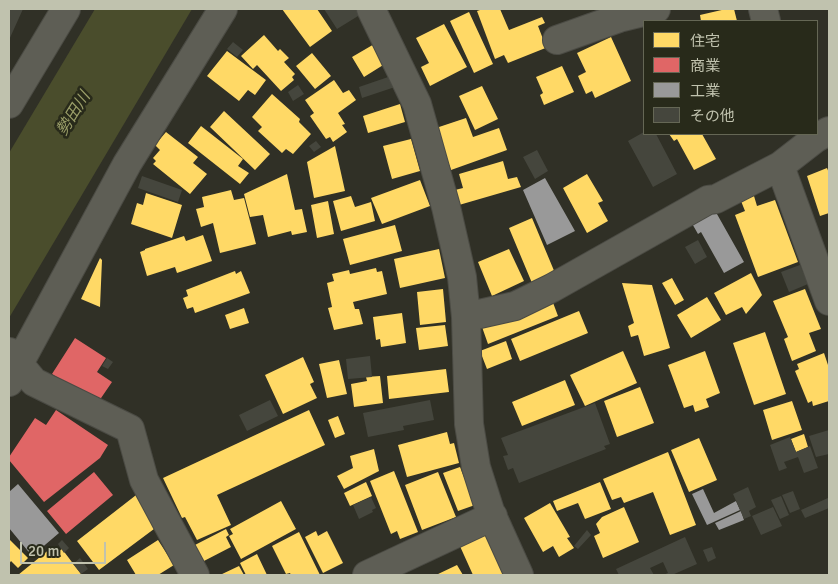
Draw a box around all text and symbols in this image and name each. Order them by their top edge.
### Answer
legend [643,20,818,135]
text: 住宅 [690,32,720,50]
text: 商業 [690,57,720,75]
text: 工業 [690,82,720,100]
water label: 勢田川 [53,89,95,139]
text: その他 [690,107,735,125]
scale bar [22,532,109,564]
text: 20 m [28,542,59,560]

